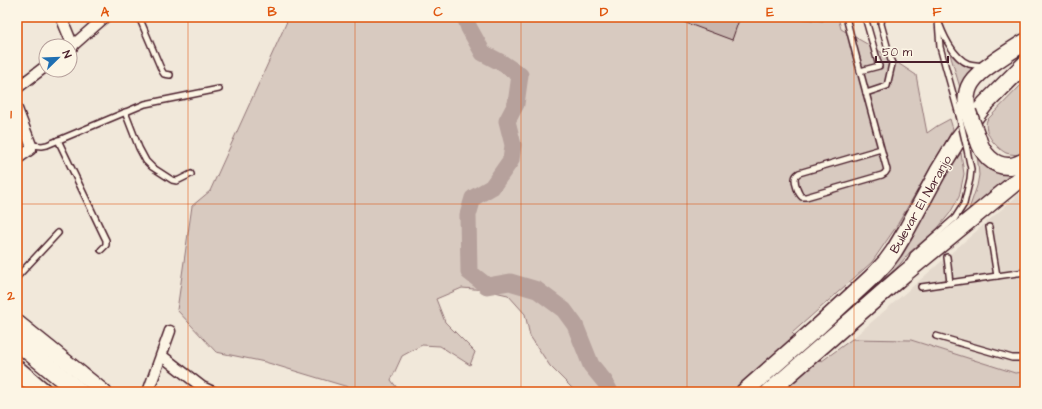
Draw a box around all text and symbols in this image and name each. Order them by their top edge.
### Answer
text: A [101,3,110,21]
text: B [267,3,277,21]
text: C [433,3,443,21]
text: D [600,3,609,21]
text: E [766,3,774,21]
text: F [932,3,942,21]
north arrow [38,38,78,78]
scale bar [876,38,948,64]
text: 50 m [882,44,913,61]
text: N [58,48,75,60]
text: 1 [10,105,12,123]
street label: Bulevar El Naranjo [886,152,957,257]
text: 2 [6,287,15,305]

